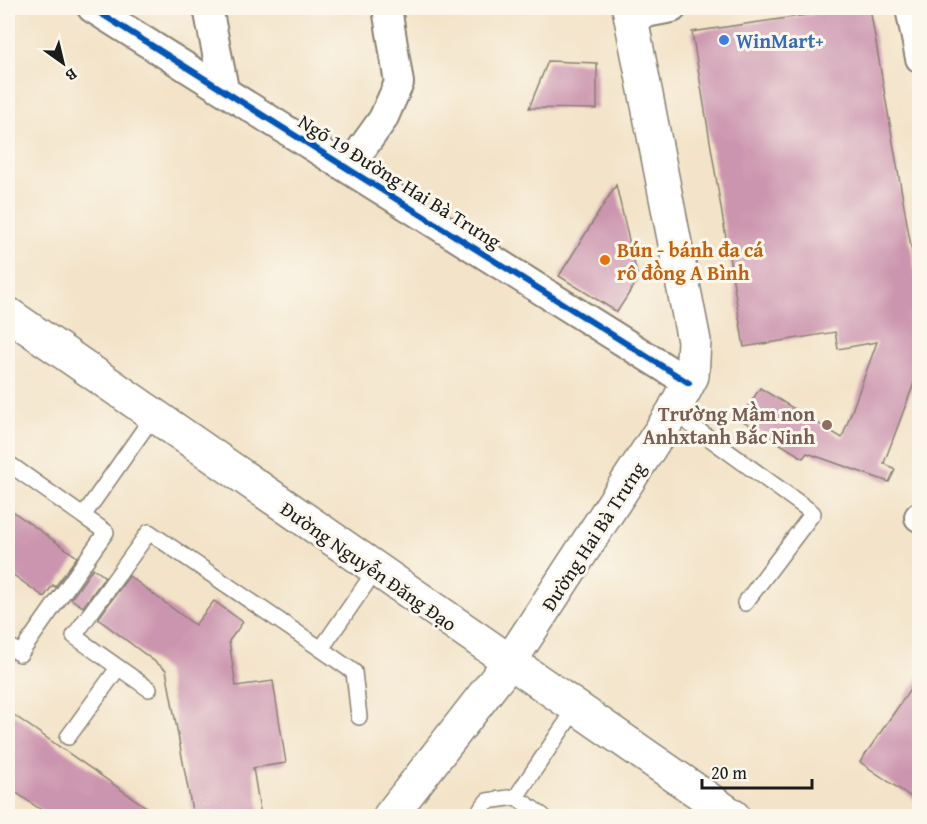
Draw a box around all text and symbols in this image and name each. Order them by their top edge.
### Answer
place label: WinMart+ [736,26,824,55]
north arrow [33,33,93,93]
marker: WinMart+ [717,33,731,47]
text: B [60,63,82,88]
street label: Ngõ 19 Đường Hai Bà Trưng [293,107,507,255]
place label: Bún - bánh đa cá rô đồng A Bình [617,235,764,287]
marker: Bún - bánh đa cá rô đồng A Bình [598,253,612,267]
place label: Trường Mầm non Anhxtanh Bắc Ninh [643,399,815,451]
marker: Trường Mầm non Anhxtanh Bắc Ninh [820,418,834,432]
street label: Đường Hai Bà Trưng [534,456,652,616]
street label: Đường Nguyễn Đăng Đạo [275,494,463,638]
scale bar [702,752,812,790]
text: 20 m [711,759,747,786]

